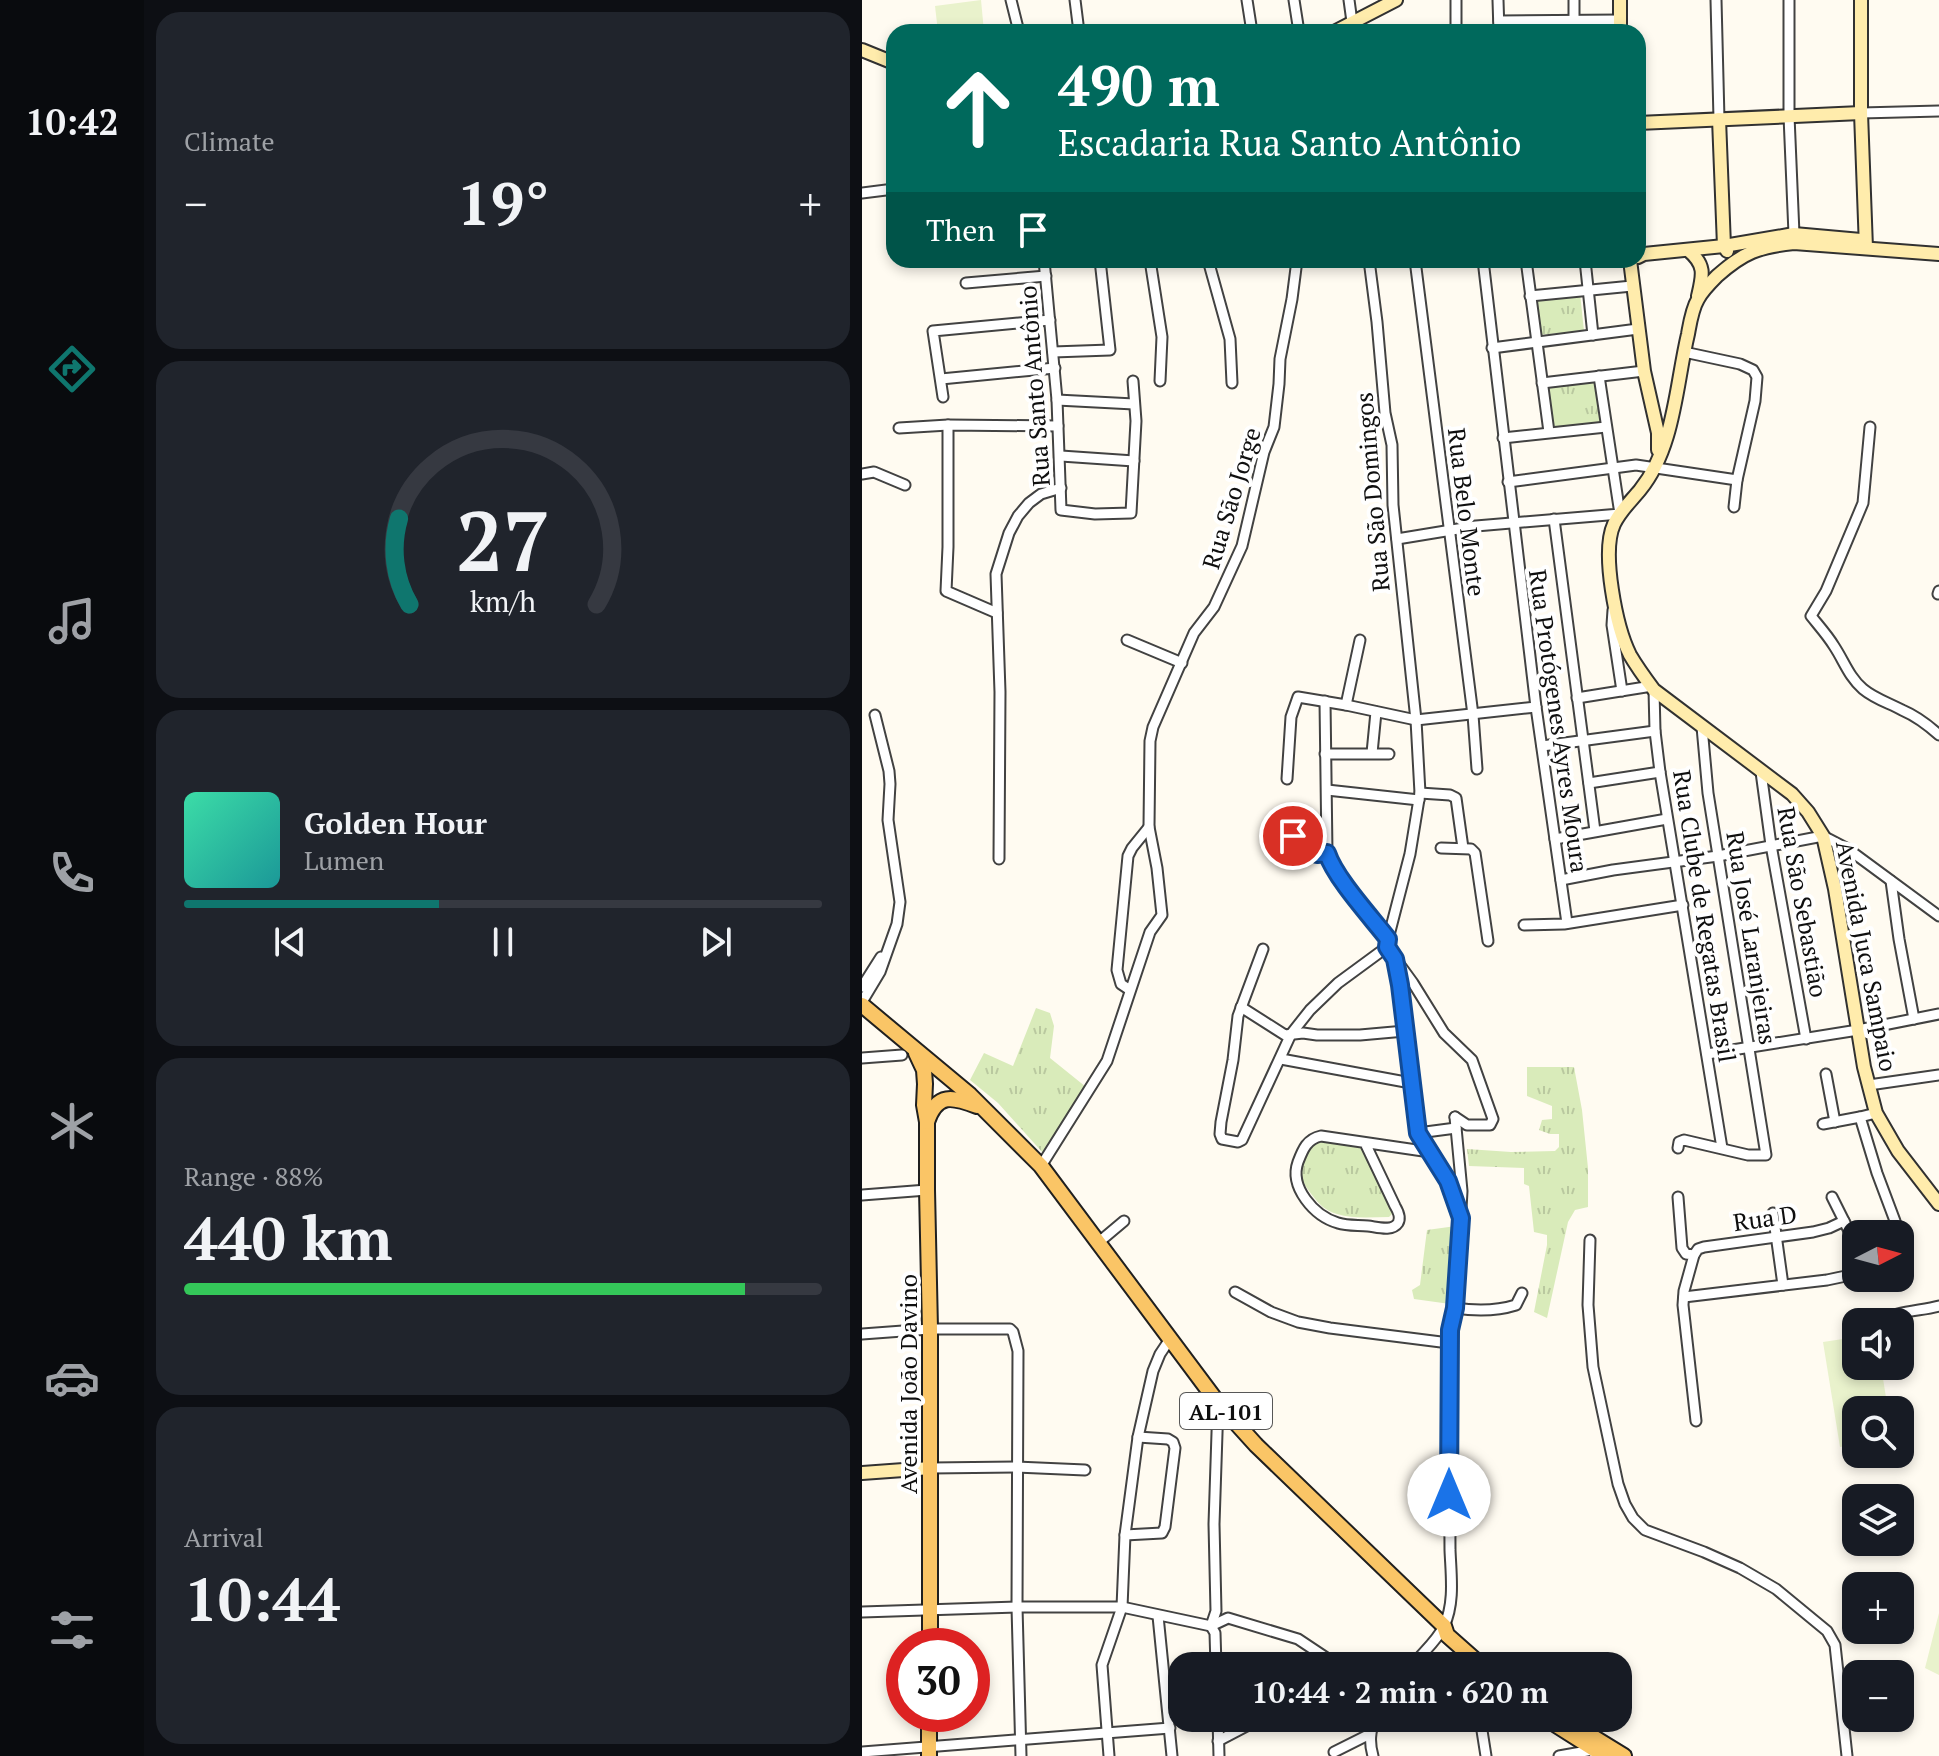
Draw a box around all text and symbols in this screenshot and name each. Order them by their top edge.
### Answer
text: 490 m [1058,48,1220,122]
icon: ahead [926,56,1030,160]
text: 10:42 [25,98,119,145]
text: Escadaria Rua Santo Antônio [1058,119,1521,166]
text: Climate [184,124,275,158]
text: 19° [457,163,549,242]
text: − [184,174,207,233]
text: + [799,174,822,233]
icon: arrive [1011,208,1055,252]
text: Then [926,210,995,250]
street label: Rua Santo Antônio [1011,284,1057,488]
icon: directions [44,341,100,397]
street label: Rua São Domingos [1347,391,1397,593]
street label: Rua São Jorge [1194,423,1268,573]
street label: Rua Belo Monte [1441,426,1493,598]
text: 27 [456,485,550,595]
street label: Rua Protógenes Ayres Moura [1522,567,1596,875]
text: km/h [470,582,536,620]
icon: music [44,593,100,649]
street label: Rua Clube de Regatas Brasil [1666,768,1744,1064]
pin [1259,802,1327,870]
text: Golden Hour [304,803,487,843]
street label: Rua São Sebastião [1770,804,1836,1000]
icon: arrive [1271,814,1315,858]
street label: Rua José Laranjeiras [1719,829,1785,1047]
street label: Avenida Juca Sampaio [1829,838,1905,1074]
text: Lumen [304,843,384,877]
icon: phone [44,845,100,901]
icon: previous [268,920,312,964]
icon: pause [481,920,525,964]
icon: next [694,920,738,964]
icon: climate [44,1098,100,1154]
text: Range · 88% [184,1159,323,1193]
text: 440 km [184,1198,392,1277]
street label: Rua D [1731,1198,1799,1238]
north arrow [1842,1220,1914,1292]
map controls [1842,1220,1914,1732]
street label: Avenida João Davino [892,1274,924,1494]
button: sound [1842,1308,1914,1380]
icon: car [44,1350,100,1406]
road number: AL-101 [1180,1393,1272,1429]
button: search [1842,1396,1914,1468]
position arrow [1407,1453,1491,1537]
button: layers [1842,1484,1914,1556]
text: Arrival [184,1520,264,1554]
text: 10:44 [184,1559,340,1638]
button: + [1842,1572,1914,1644]
icon: filters [44,1602,100,1658]
speed limit sign: 30 [886,1628,990,1732]
button: − [1842,1660,1914,1732]
text: 10:44 · 2 min · 620 m [1252,1672,1548,1712]

